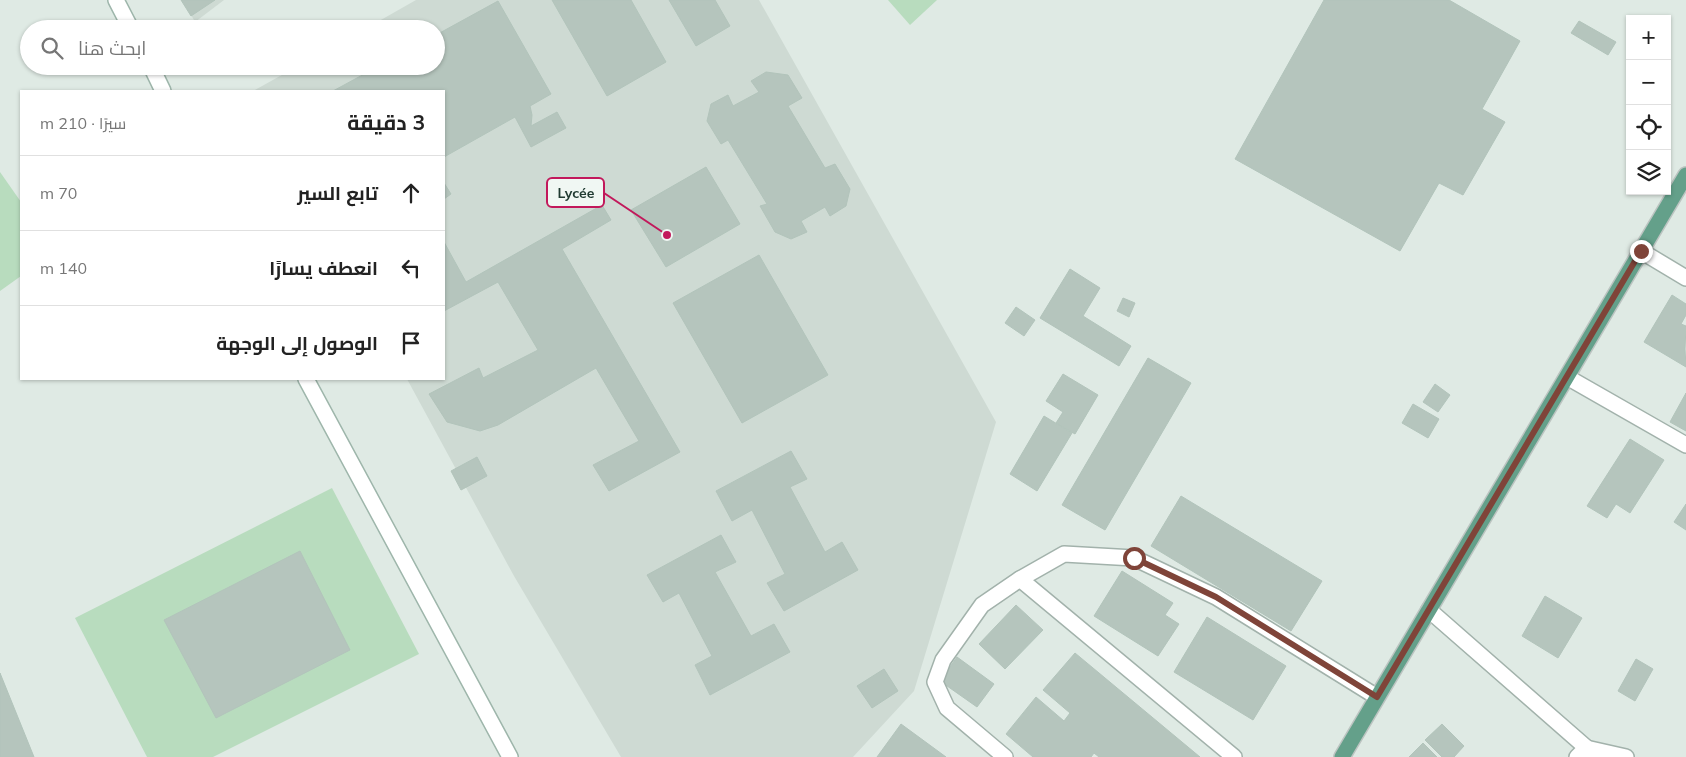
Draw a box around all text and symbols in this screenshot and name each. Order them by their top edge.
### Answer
map controls [1626,15,1671,195]
button: + [1626,15,1671,60]
search box [20,20,445,75]
icon: search [38,34,66,62]
text: ابحث هنا [78,36,146,60]
button: − [1626,60,1671,105]
button: locate [1626,105,1671,150]
text: 3 دقيقة [347,109,425,135]
text: سيرًا · 210 m [40,113,126,133]
button: layers [1626,150,1671,195]
callout: Lycée [547,178,604,207]
icon: ahead [397,179,425,207]
text: تابع السير [297,181,378,205]
text: 70 m [40,183,77,203]
text: Lycée [558,184,595,202]
route end [1630,240,1653,263]
icon: left [397,254,425,282]
text: انعطف يسارًا [269,256,378,280]
text: 140 m [40,258,87,278]
icon: arrive [397,329,425,357]
text: الوصول إلى الوجهة [216,331,378,355]
route start [1123,547,1146,570]

